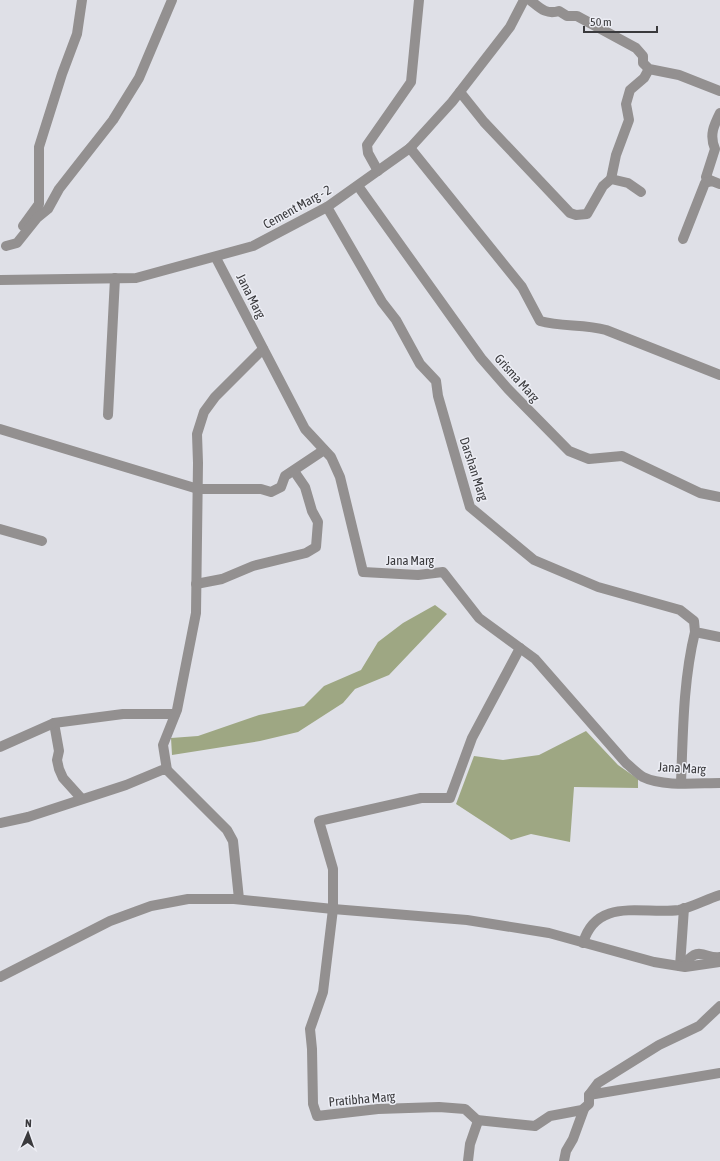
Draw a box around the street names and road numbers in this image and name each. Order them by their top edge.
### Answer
street label: Cement Marg - 2 [260,182,334,232]
street label: Jana Marg [233,271,269,321]
street label: Grisma Marg [492,351,543,405]
street label: Darshan Marg [457,435,491,503]
street label: Jana Marg [386,553,434,568]
street label: Jana Marg [658,759,707,777]
street label: Pratibha Marg [328,1089,396,1109]

